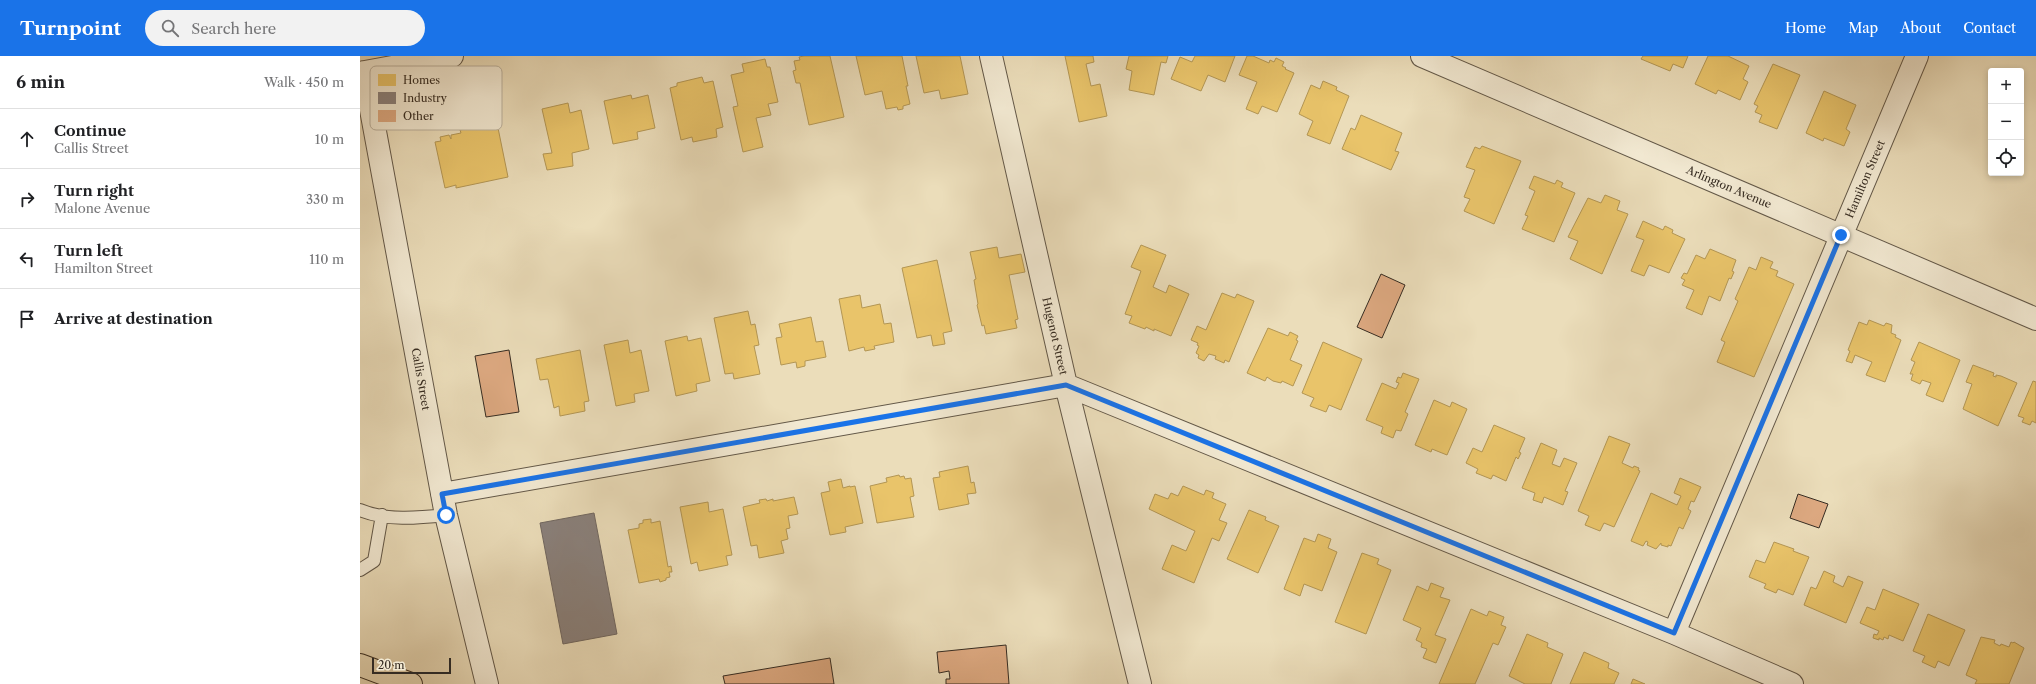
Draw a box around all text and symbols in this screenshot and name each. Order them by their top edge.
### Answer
search box [145,10,425,46]
text: Turnpoint [20,17,121,40]
icon: search [159,17,181,39]
text: Search here [191,19,276,38]
text: Home [1785,19,1826,37]
text: Map [1848,19,1878,37]
text: About [1900,19,1941,37]
text: Contact [1963,19,2016,37]
legend [370,66,502,130]
map controls [1988,68,2024,176]
button: + [1988,68,2024,104]
text: 6 min [16,72,65,92]
text: Homes [403,73,440,87]
text: Walk · 450 m [264,74,344,90]
text: Industry [403,91,448,105]
button: − [1988,104,2024,140]
text: Other [403,109,434,123]
text: Continue [54,121,126,140]
icon: ahead [16,128,38,150]
text: 10 m [315,131,344,147]
street label: Hamilton Street [1842,138,1888,220]
text: Callis Street [54,140,129,156]
button: locate [1988,140,2024,176]
street label: Arlington Avenue [1683,162,1774,211]
text: Turn right [54,181,134,200]
icon: right [16,188,38,210]
text: 330 m [306,191,344,207]
text: Malone Avenue [54,200,150,216]
route end [1832,226,1850,244]
text: Turn left [54,241,123,260]
icon: left [16,248,38,270]
text: 110 m [309,251,344,267]
text: Hamilton Street [54,260,153,276]
street label: Hugenot Street [1039,296,1071,376]
icon: arrive [16,308,38,330]
text: Arrive at destination [54,309,213,328]
street label: Callis Street [409,347,433,411]
route start [437,506,455,524]
scale bar [372,656,451,675]
text: 20 m [378,658,404,672]

